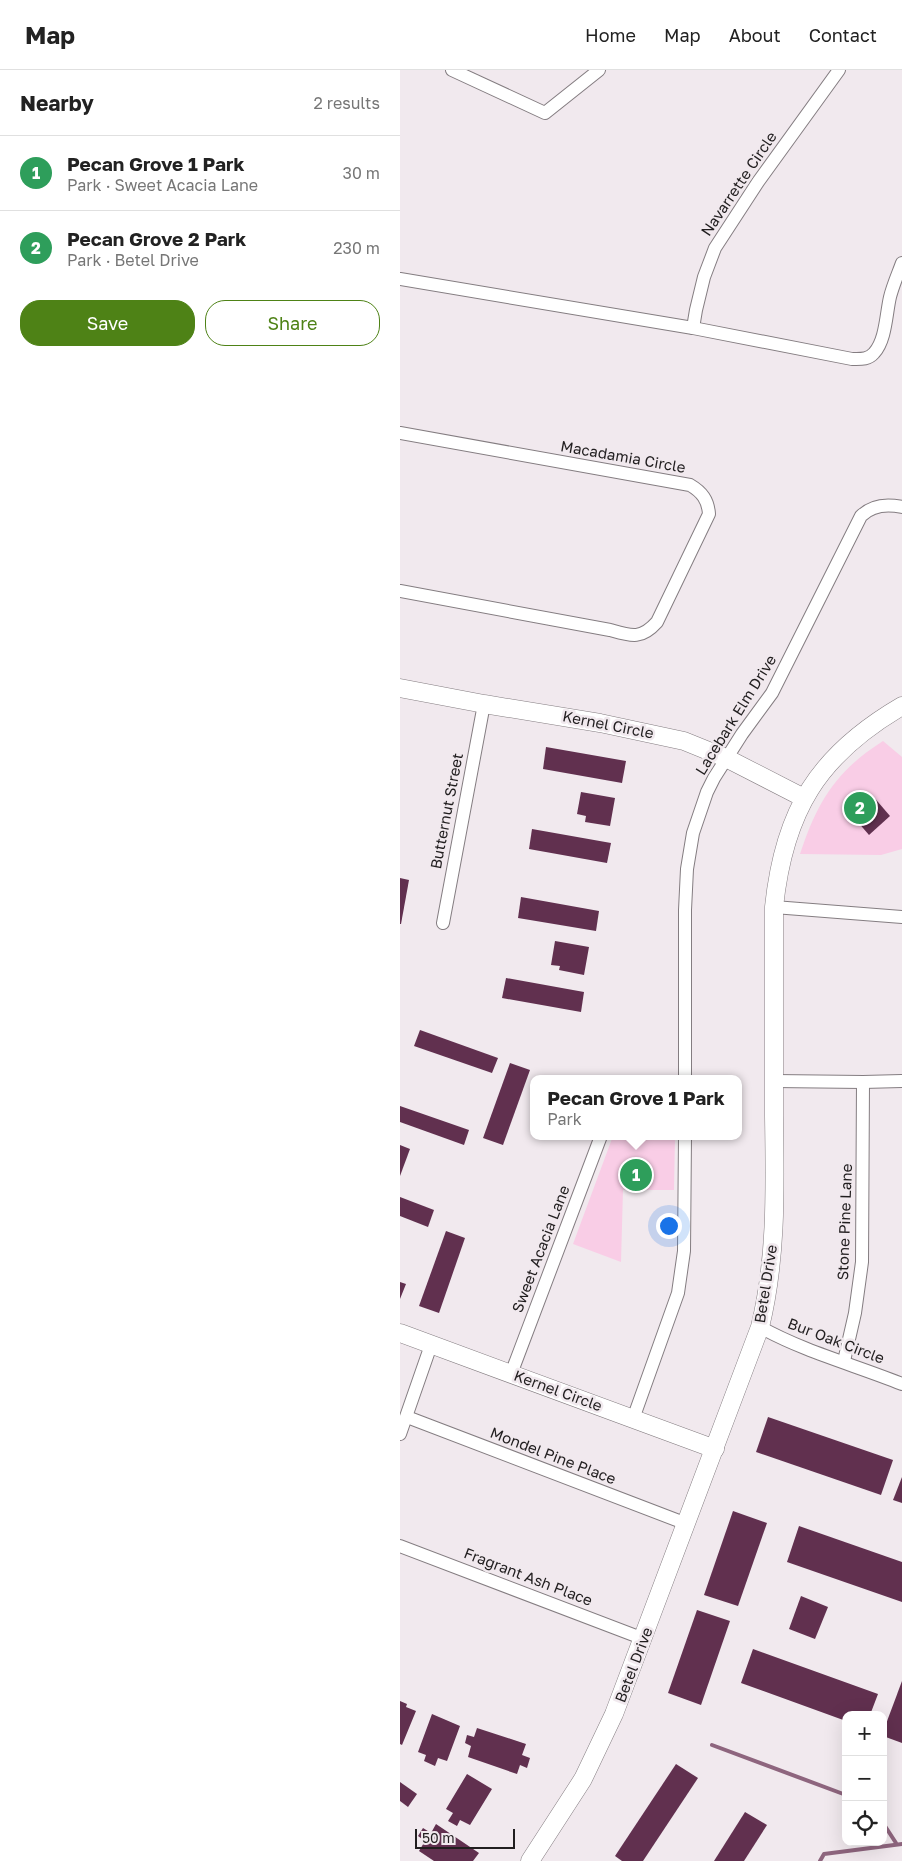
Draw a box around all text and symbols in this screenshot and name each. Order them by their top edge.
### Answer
text: Map [25,20,75,49]
text: Home [585,24,636,46]
text: Map [664,24,701,46]
text: About [729,24,781,46]
text: Contact [809,24,877,46]
text: Nearby [20,90,94,116]
text: 2 results [314,93,380,113]
street label: Navarrette Circle [697,128,780,239]
text: Pecan Grove 1 Park [67,152,244,175]
text: 1 [32,163,40,183]
text: 30 m [343,163,380,183]
text: Park · Sweet Acacia Lane [67,175,258,195]
text: Pecan Grove 2 Park [67,227,246,250]
text: 2 [31,238,41,258]
text: 230 m [333,238,380,258]
text: Park · Betel Drive [67,250,199,270]
button: Save [20,300,195,346]
button: Share [205,300,380,346]
street label: Macadamia Circle [559,436,687,476]
street label: Lacebark Elm Drive [691,651,779,778]
street label: Kernel Circle [561,706,656,742]
street label: Butternut Street [426,751,466,870]
pin: 2 [844,789,876,827]
popup [530,1075,742,1140]
text: Pecan Grove 1 Park [547,1086,725,1109]
text: Park [547,1109,582,1129]
pin: 1 [620,1156,652,1194]
street label: Stone Pine Lane [833,1163,855,1281]
street label: Sweet Acacia Lane [508,1182,573,1315]
your location [656,1213,682,1239]
street label: Betel Drive [750,1243,780,1324]
street label: Bur Oak Circle [786,1313,887,1367]
street label: Kernel Circle [512,1366,605,1414]
street label: Mondel Pine Place [488,1423,619,1487]
street label: Fragrant Ash Place [462,1543,595,1609]
street label: Betel Drive [610,1624,656,1705]
map controls [842,1711,887,1846]
button: + [842,1711,887,1756]
button: − [842,1756,887,1801]
button: locate [842,1801,887,1846]
scale bar [415,1826,515,1849]
text: 50 m [422,1829,455,1846]

